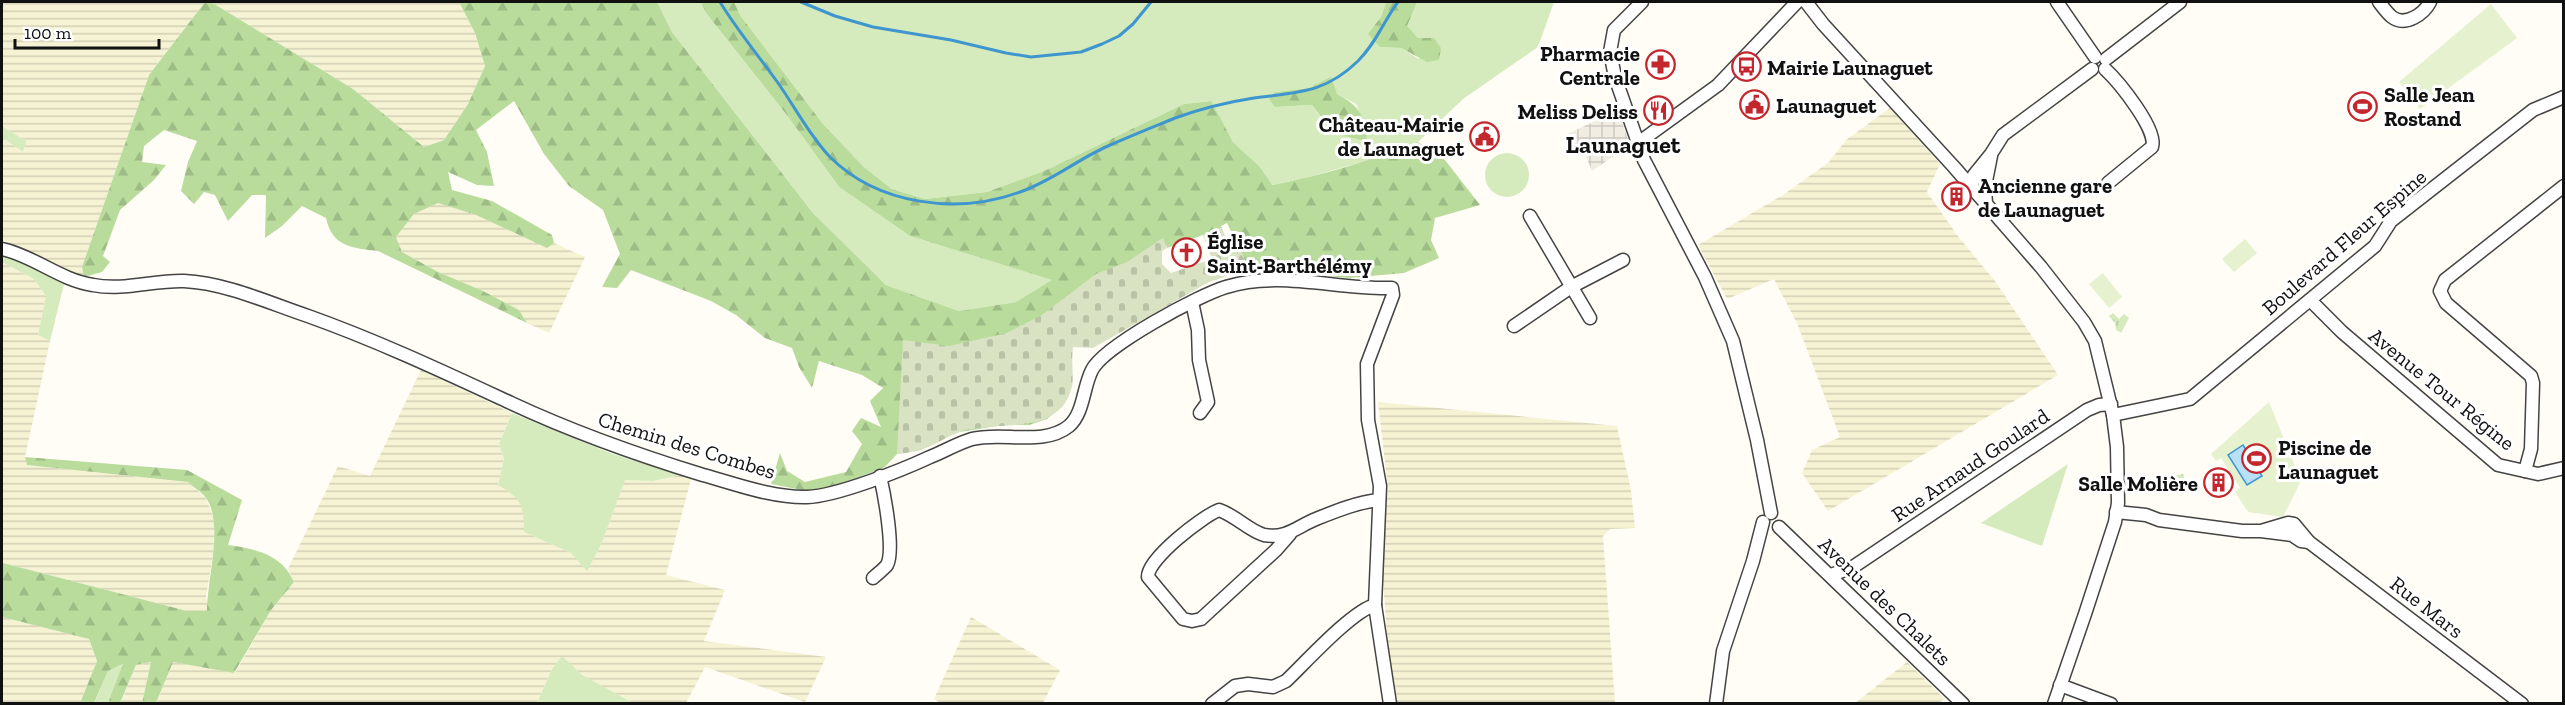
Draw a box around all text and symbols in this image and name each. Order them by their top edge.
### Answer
scale bar [15,12,159,50]
text: 100 m [24,22,72,44]
place label: Pharmacie Centrale [1540,41,1640,90]
pharmacy icon: Pharmacie Centrale [1645,49,1677,81]
bus stop icon: Mairie Launaguet [1730,51,1762,83]
place label: Mairie Launaguet [1767,55,1933,80]
place label: Salle Jean Rostand [2384,82,2475,131]
public building icon: Launaguet [1739,89,1771,121]
sports icon: Salle Jean Rostand [2347,90,2379,122]
place label: Launaguet [1776,93,1877,118]
restaurant icon: Meliss Deliss [1643,95,1675,127]
place label: Meliss Deliss [1518,99,1638,124]
place label: Château-Mairie de Launaguet [1319,112,1465,161]
public building icon: Château-Mairie de Launaguet [1469,120,1501,152]
district label: Launaguet [1566,130,1681,159]
street label: Boulevard Fleur Espine [2257,164,2431,320]
place label: Ancienne gare de Launaguet [1978,173,2112,222]
building icon: Ancienne gare de Launaguet [1941,181,1973,213]
place label: Église Saint-Barthélémy [1207,229,1372,278]
church icon: Église Saint-Barthélémy [1170,237,1202,269]
street label: Avenue Tour Régine [2364,323,2520,456]
street label: Rue Arnaud Goulard [1886,403,2054,527]
street label: Chemin des Combes [595,406,779,484]
place label: Piscine de Launaguet [2278,435,2379,484]
sports icon: Piscine de Launaguet [2241,443,2273,475]
building icon: Salle Molière [2203,467,2235,499]
place label: Salle Molière [2078,471,2198,496]
street label: Avenue des Chalets [1814,531,1956,671]
street label: Rue Mars [2385,571,2469,643]

